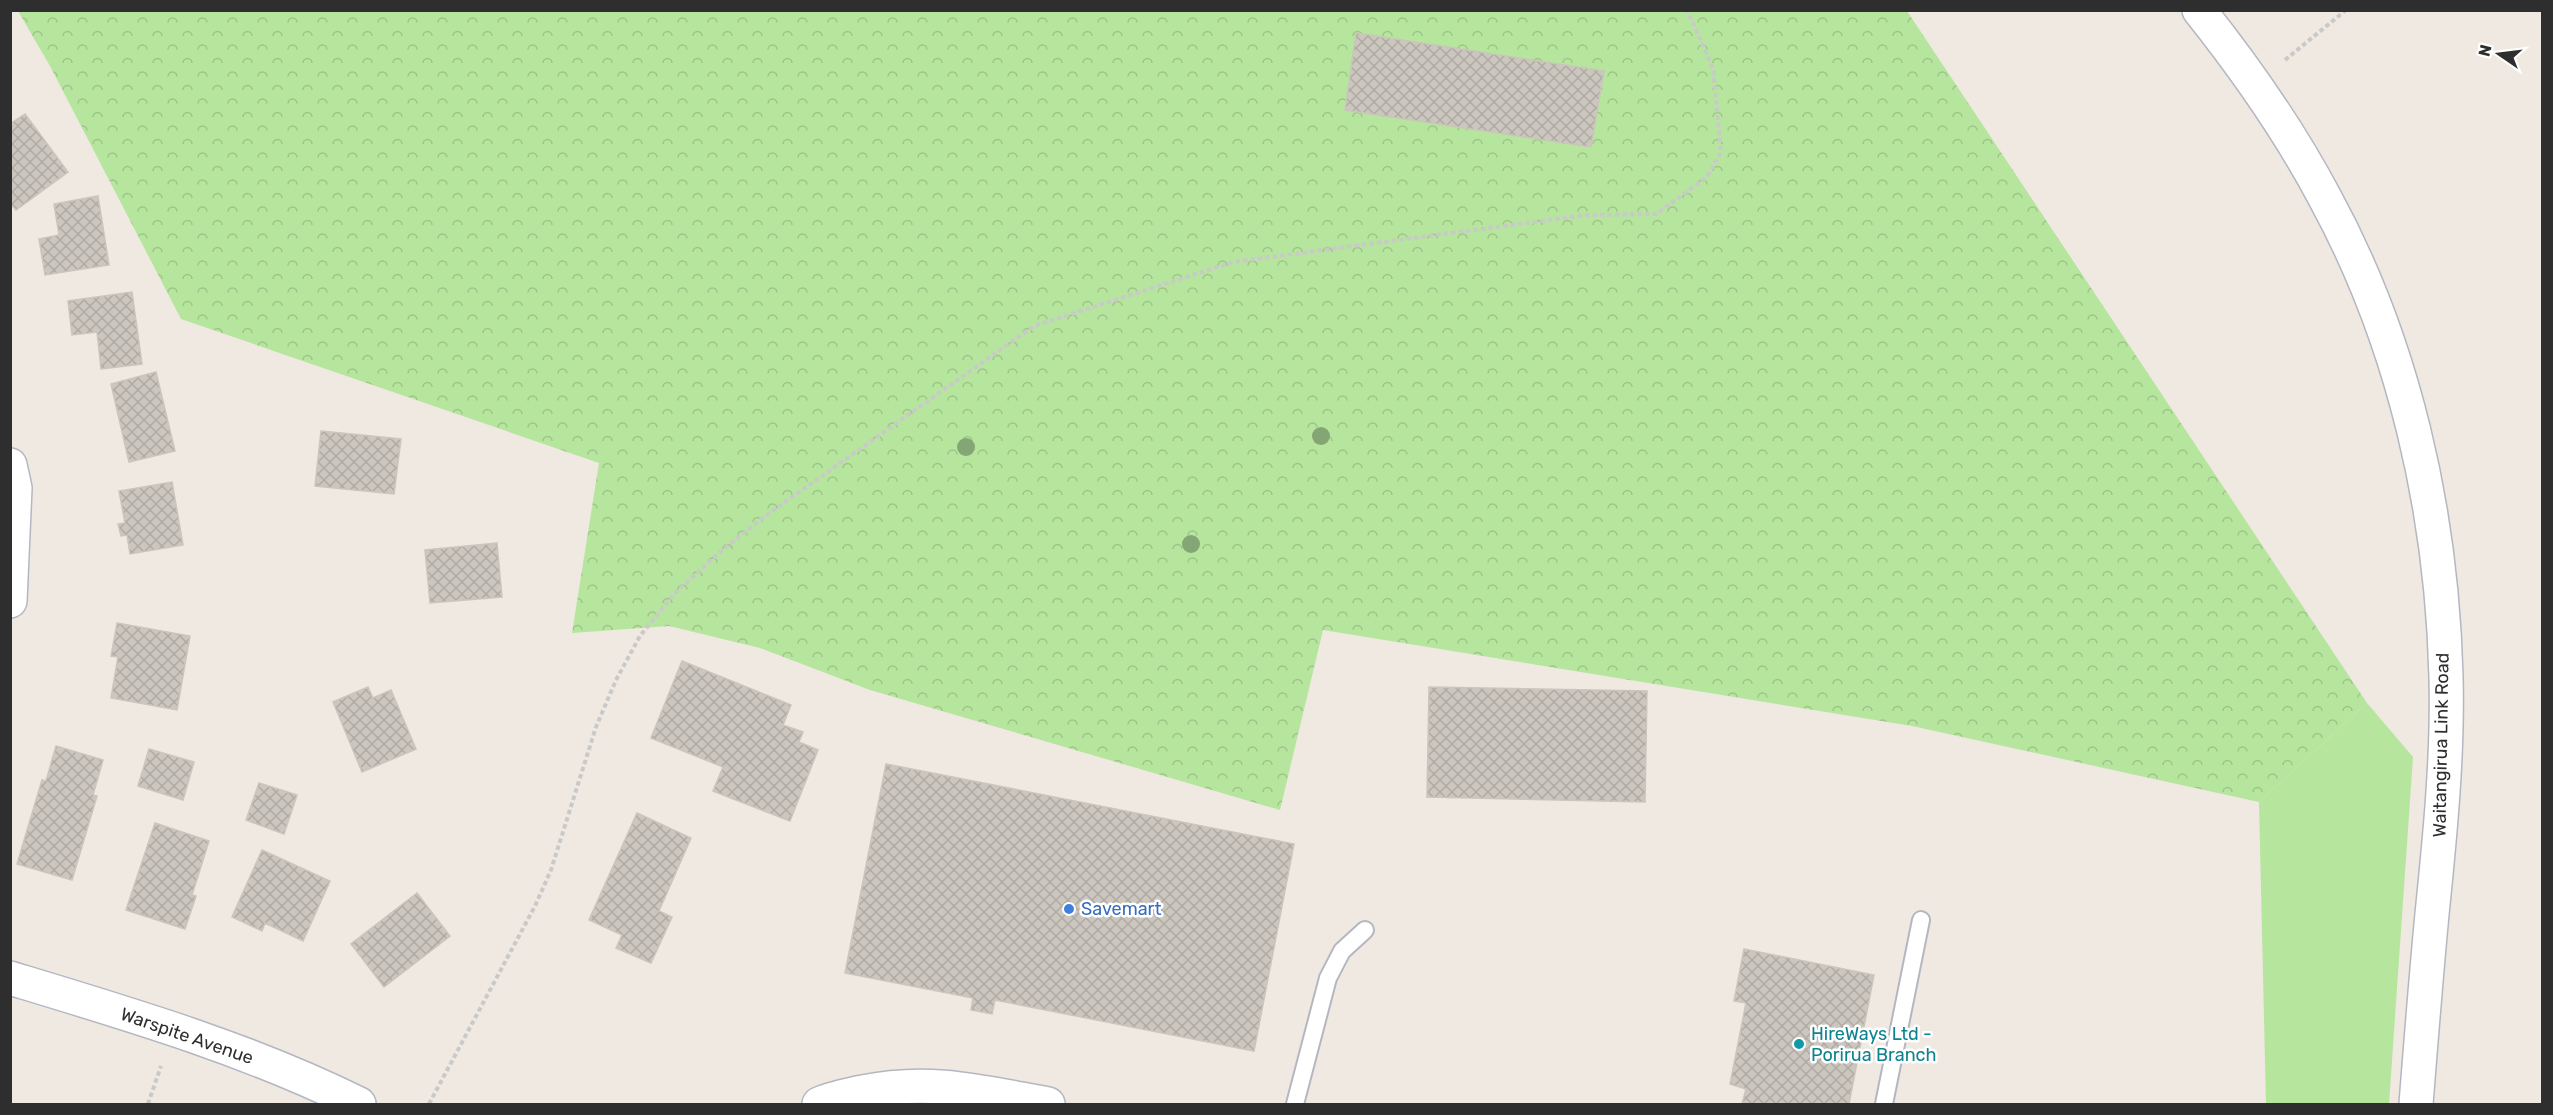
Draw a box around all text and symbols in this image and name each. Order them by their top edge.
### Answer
north arrow [2469,24,2529,84]
text: N [2474,43,2496,58]
street label: Waitangirua Link Road [2428,652,2454,838]
place label: Savemart [1081,898,1161,920]
marker: Savemart [1062,902,1076,916]
street label: Warspite Avenue [118,1003,256,1069]
place label: HireWays Ltd - Porirua Branch [1811,1023,1936,1066]
marker: HireWays Ltd - Porirua Branch [1792,1037,1806,1051]

